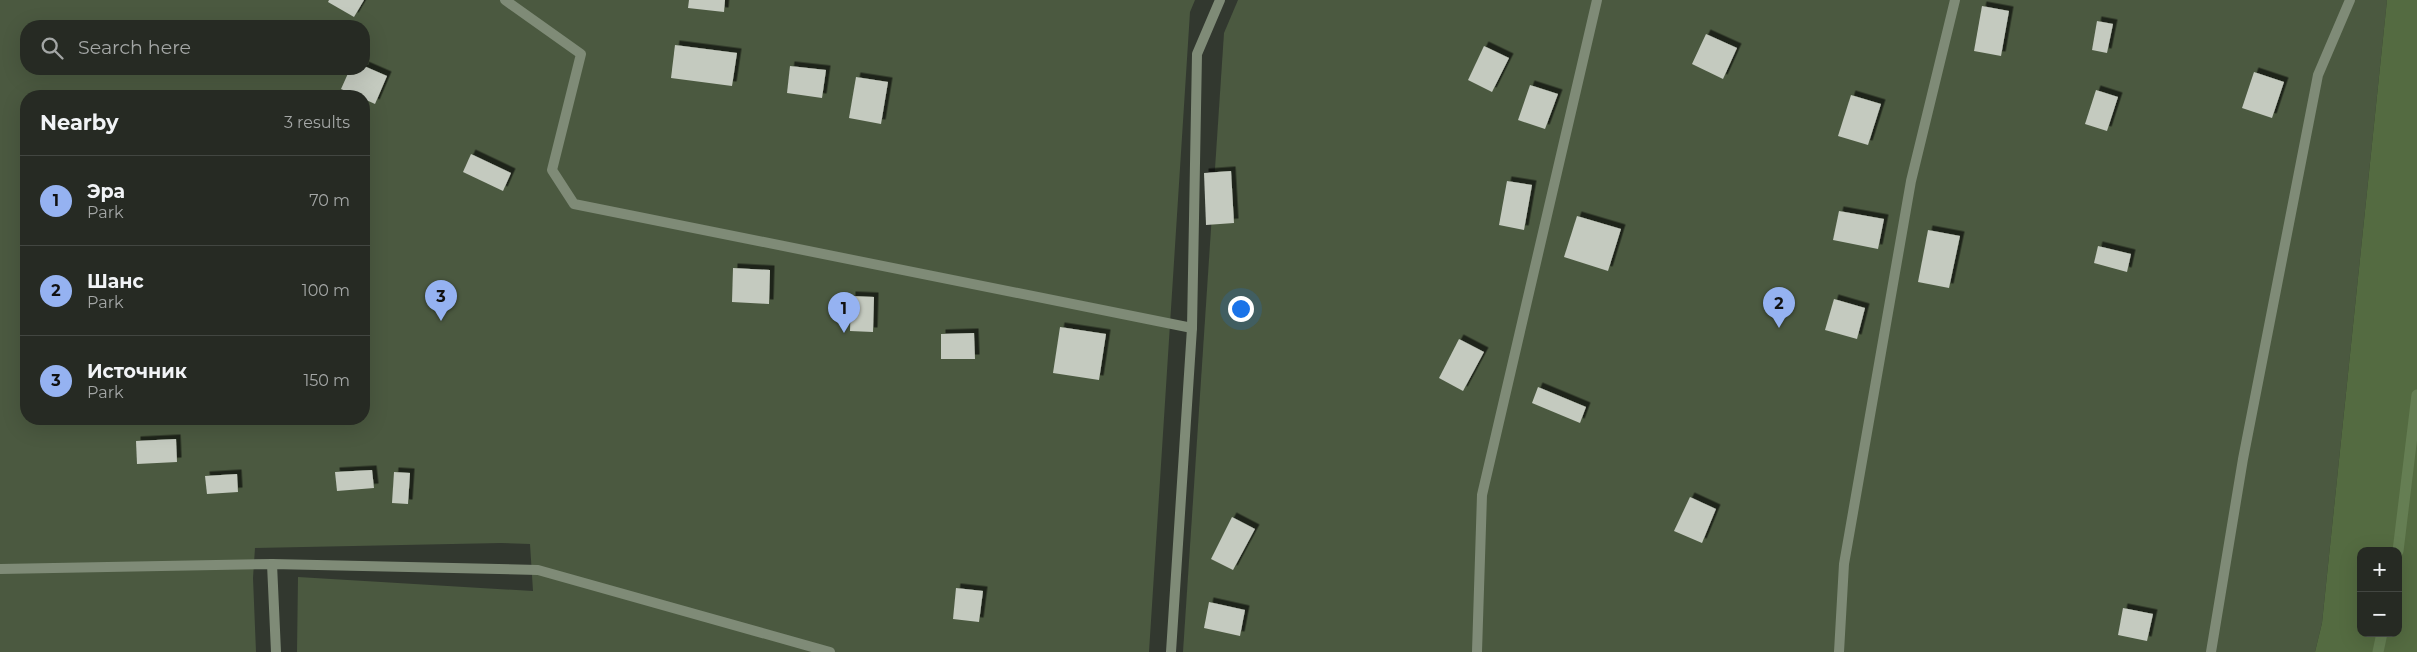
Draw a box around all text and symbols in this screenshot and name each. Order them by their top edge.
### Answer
search box [20,20,370,75]
icon: search [38,34,66,62]
text: Search here [78,36,191,59]
text: Nearby [40,110,119,135]
text: 3 results [284,113,350,132]
text: Эра [87,180,125,203]
text: 1 [53,191,59,210]
text: 70 m [309,191,350,210]
text: Park [87,203,124,222]
text: Шанс [87,270,144,293]
pin: 3 [425,280,457,321]
text: 2 [51,281,61,300]
text: 100 m [302,281,350,300]
pin: 2 [1763,287,1795,328]
pin: 1 [828,292,860,333]
text: Park [87,293,124,312]
your location [1228,296,1254,322]
text: Источник [87,360,187,383]
text: 3 [51,371,61,390]
text: 150 m [303,371,350,390]
text: Park [87,383,124,402]
map controls [2357,547,2402,637]
button: + [2357,547,2402,592]
button: − [2357,592,2402,637]

